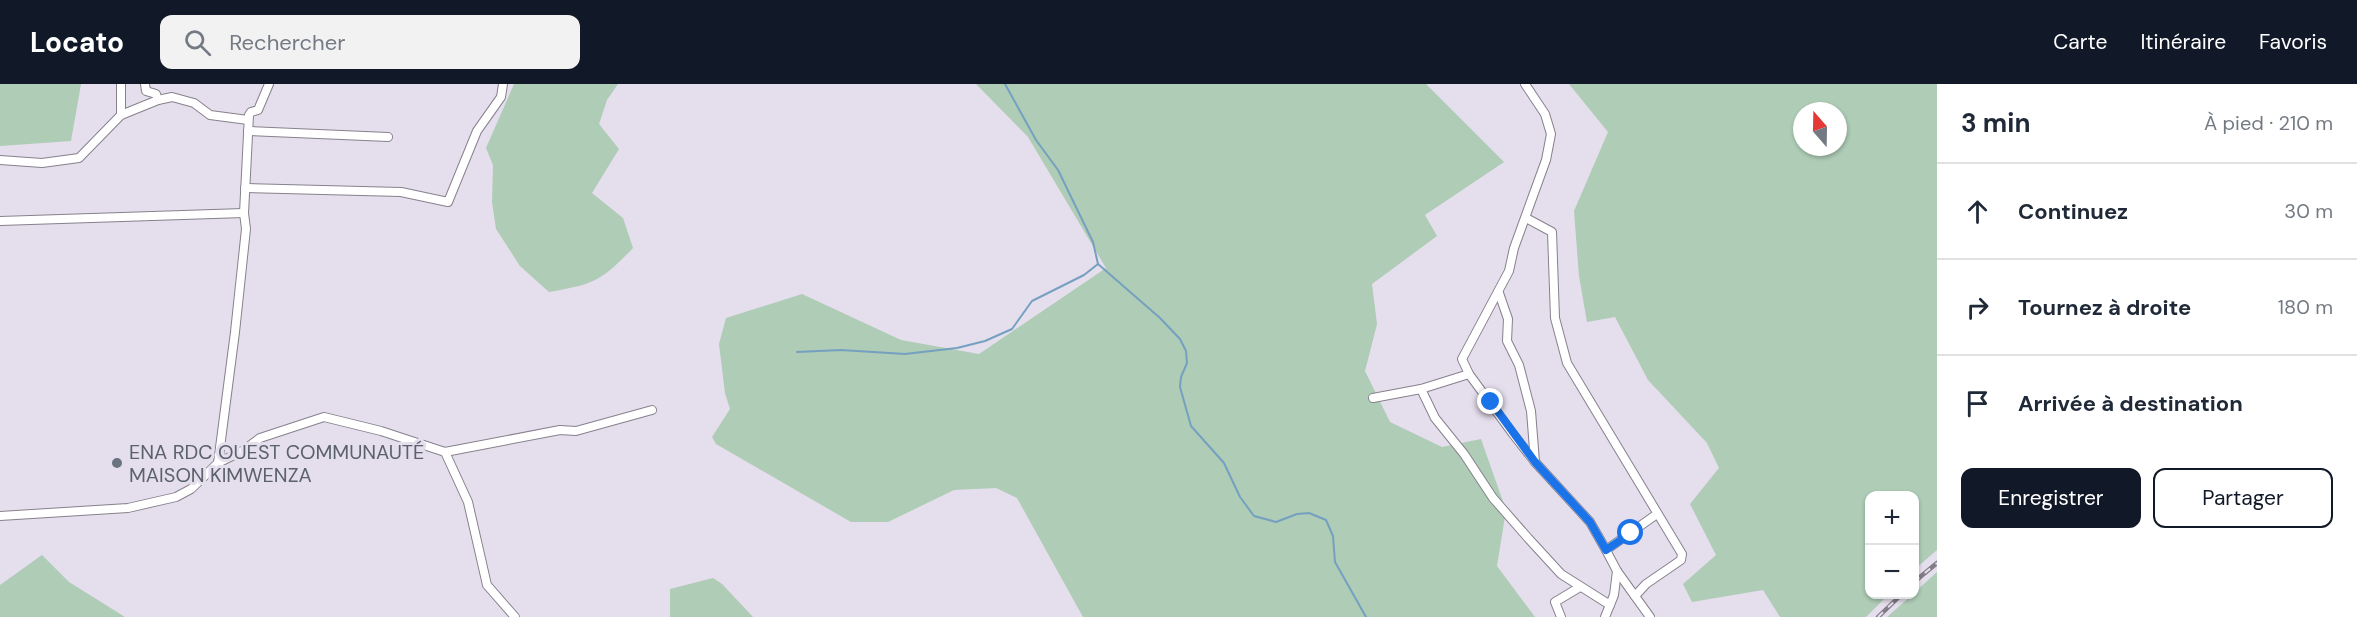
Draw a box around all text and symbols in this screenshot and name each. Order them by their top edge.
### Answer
search box [160,15,580,69]
text: Locato [30,24,124,61]
icon: search [181,26,214,59]
text: Rechercher [229,28,345,57]
text: Carte [2053,28,2107,56]
text: Itinéraire [2140,28,2226,56]
text: Favoris [2259,28,2327,56]
north arrow [1793,102,1847,156]
text: 3 min [1961,106,2030,140]
text: À pied · 210 m [2204,110,2333,136]
icon: ahead [1961,195,1994,228]
text: Continuez [2018,197,2128,226]
text: 30 m [2284,198,2333,224]
icon: right [1961,291,1994,324]
text: Tournez à droite [2018,293,2191,322]
text: 180 m [2278,294,2333,320]
icon: arrive [1961,387,1994,420]
route end [1477,388,1503,414]
text: Arrivée à destination [2018,389,2243,418]
place label: ENA RDC OUEST COMMUNAUTÉ MAISON KIMWENZA [129,439,424,488]
marker: ENA RDC OUEST COMMUNAUTÉ MAISON KIMWENZA [110,456,124,470]
button: Enregistrer [1961,468,2141,528]
button: Partager [2153,468,2333,528]
map controls [1865,491,1919,599]
button: + [1865,491,1919,545]
route start [1617,519,1643,545]
button: − [1865,545,1919,599]

